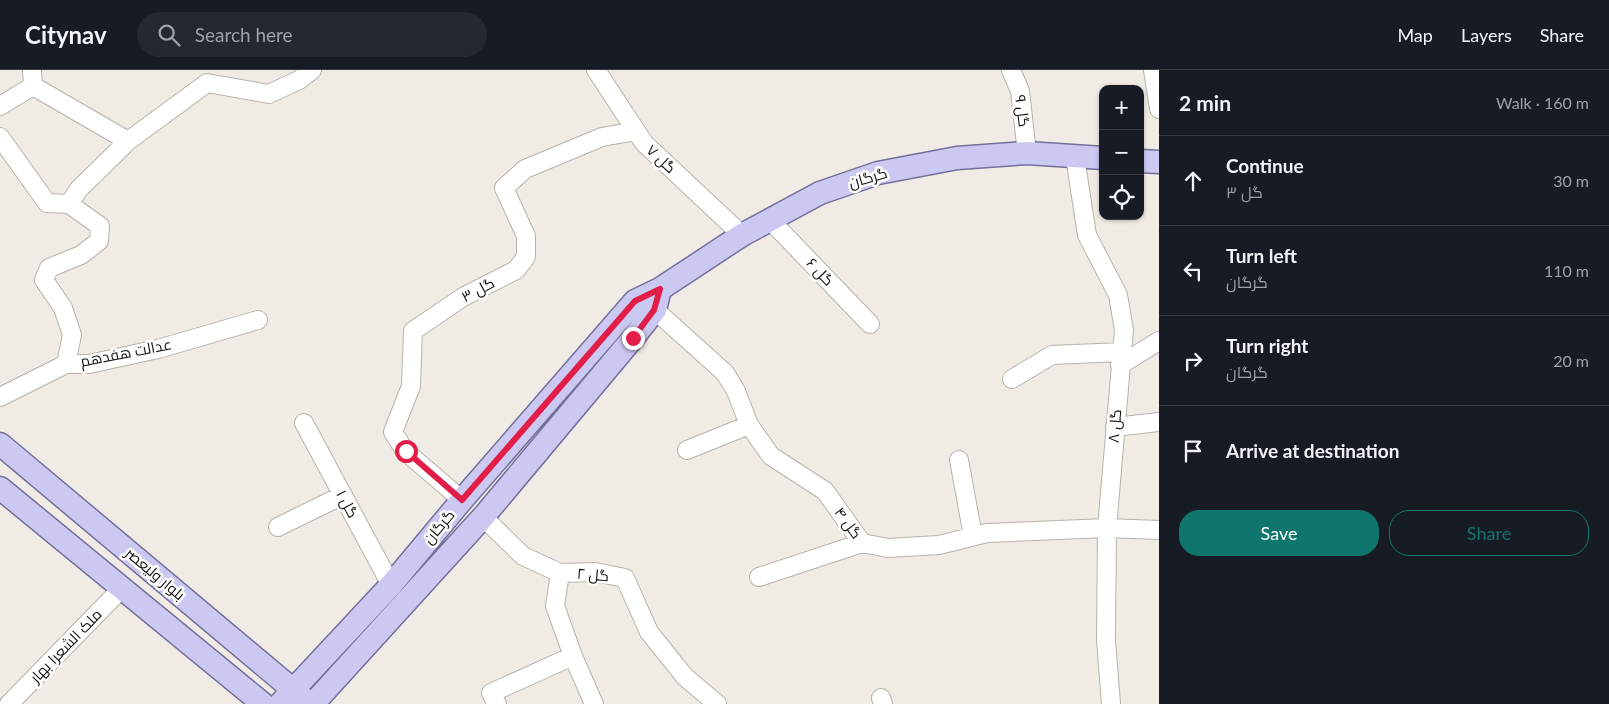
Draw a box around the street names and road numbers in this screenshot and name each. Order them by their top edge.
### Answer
street label: گل ۹ [1010,94,1034,128]
street label: گل ۷ [642,140,680,178]
street label: گرگان [846,163,890,193]
street label: گل ۶ [802,254,838,290]
street label: گل ۳ [458,273,498,307]
street label: عدالت هفدهم [79,334,173,372]
street label: گل ۸ [1104,408,1126,444]
street label: گل ۱ [331,486,363,522]
street label: گل ۴ [830,503,866,543]
street label: گرگان [419,506,459,548]
street label: بلوار ولیعصر [121,543,189,604]
street label: گل ۲ [576,564,610,586]
street label: ملک الشعرا بهار [25,605,106,688]

